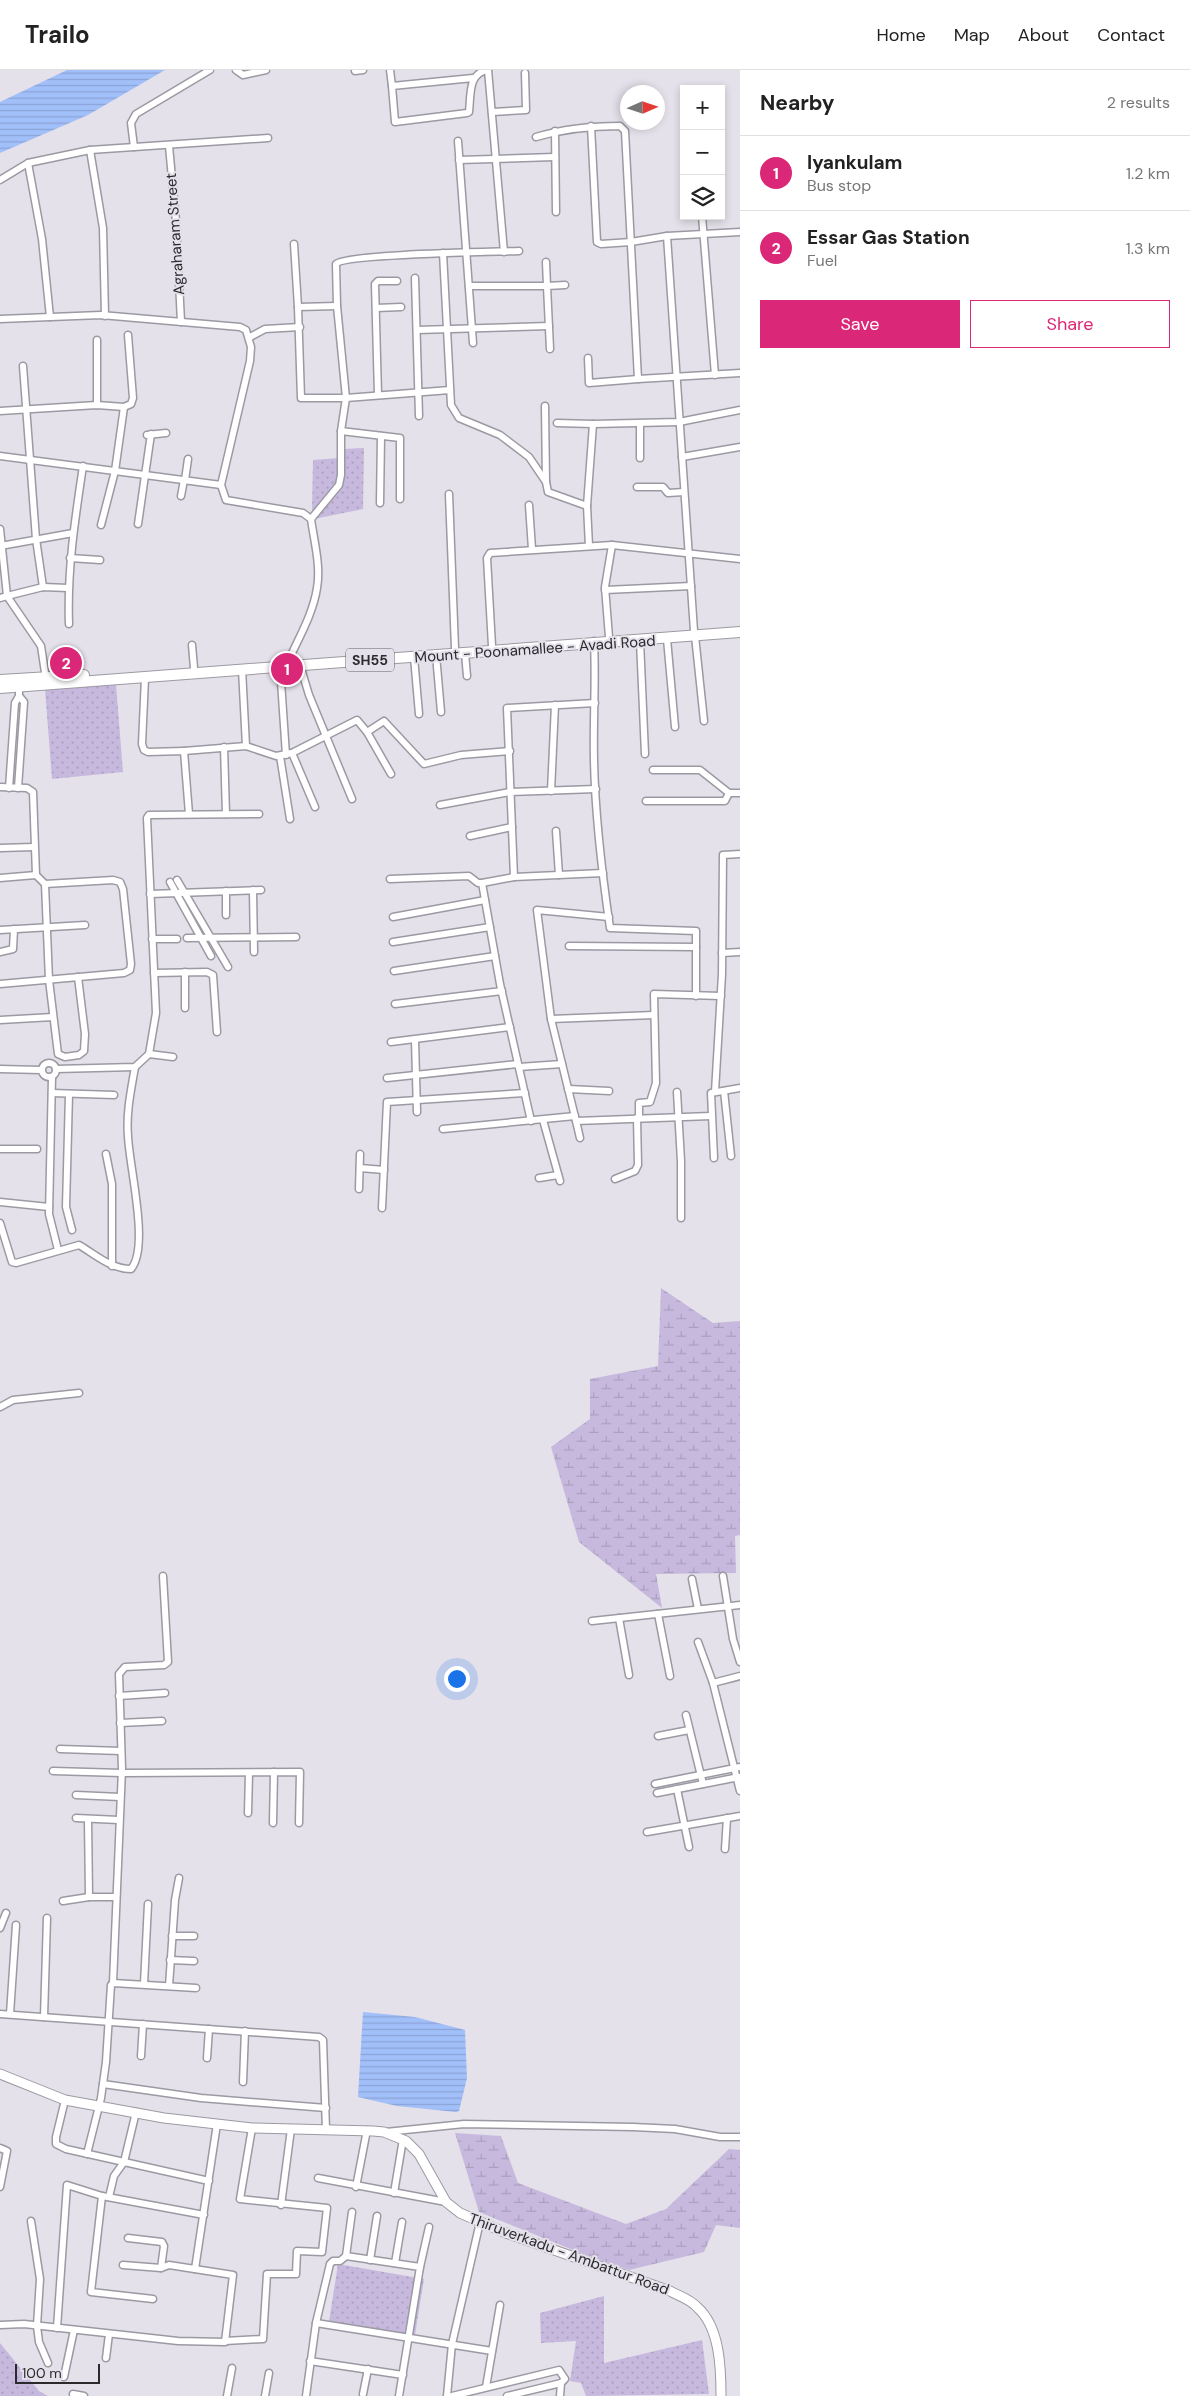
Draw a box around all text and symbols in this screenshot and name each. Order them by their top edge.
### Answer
text: Trailo [25,19,90,50]
text: Home [876,23,926,47]
text: Map [954,23,990,47]
text: About [1018,23,1069,47]
text: Contact [1097,23,1165,47]
north arrow [620,85,665,130]
map controls [680,85,725,220]
button: + [680,85,725,130]
text: Nearby [760,89,834,117]
text: 2 results [1107,92,1170,113]
button: − [680,130,725,175]
text: Iyankulam [807,150,903,175]
text: 1 [773,163,779,184]
text: 1.2 km [1126,163,1170,184]
street label: Agraharam Street [161,172,189,296]
button: layers [680,175,725,220]
text: Bus stop [807,175,871,196]
text: Essar Gas Station [807,225,970,250]
text: 2 [771,238,781,259]
text: 1.3 km [1126,238,1170,259]
text: Fuel [807,250,837,271]
button: Save [760,300,960,348]
button: Share [970,300,1170,348]
street label: Mount - Poonamallee - Avadi Road [414,631,656,667]
pin: 2 [50,644,82,682]
road number: SH55 [346,648,394,672]
pin: 1 [271,650,303,688]
your location [444,1666,470,1692]
street label: Thiruverkadu - Ambattur Road [466,2208,672,2300]
scale bar [15,2361,100,2384]
text: 100 m [22,2364,62,2382]

